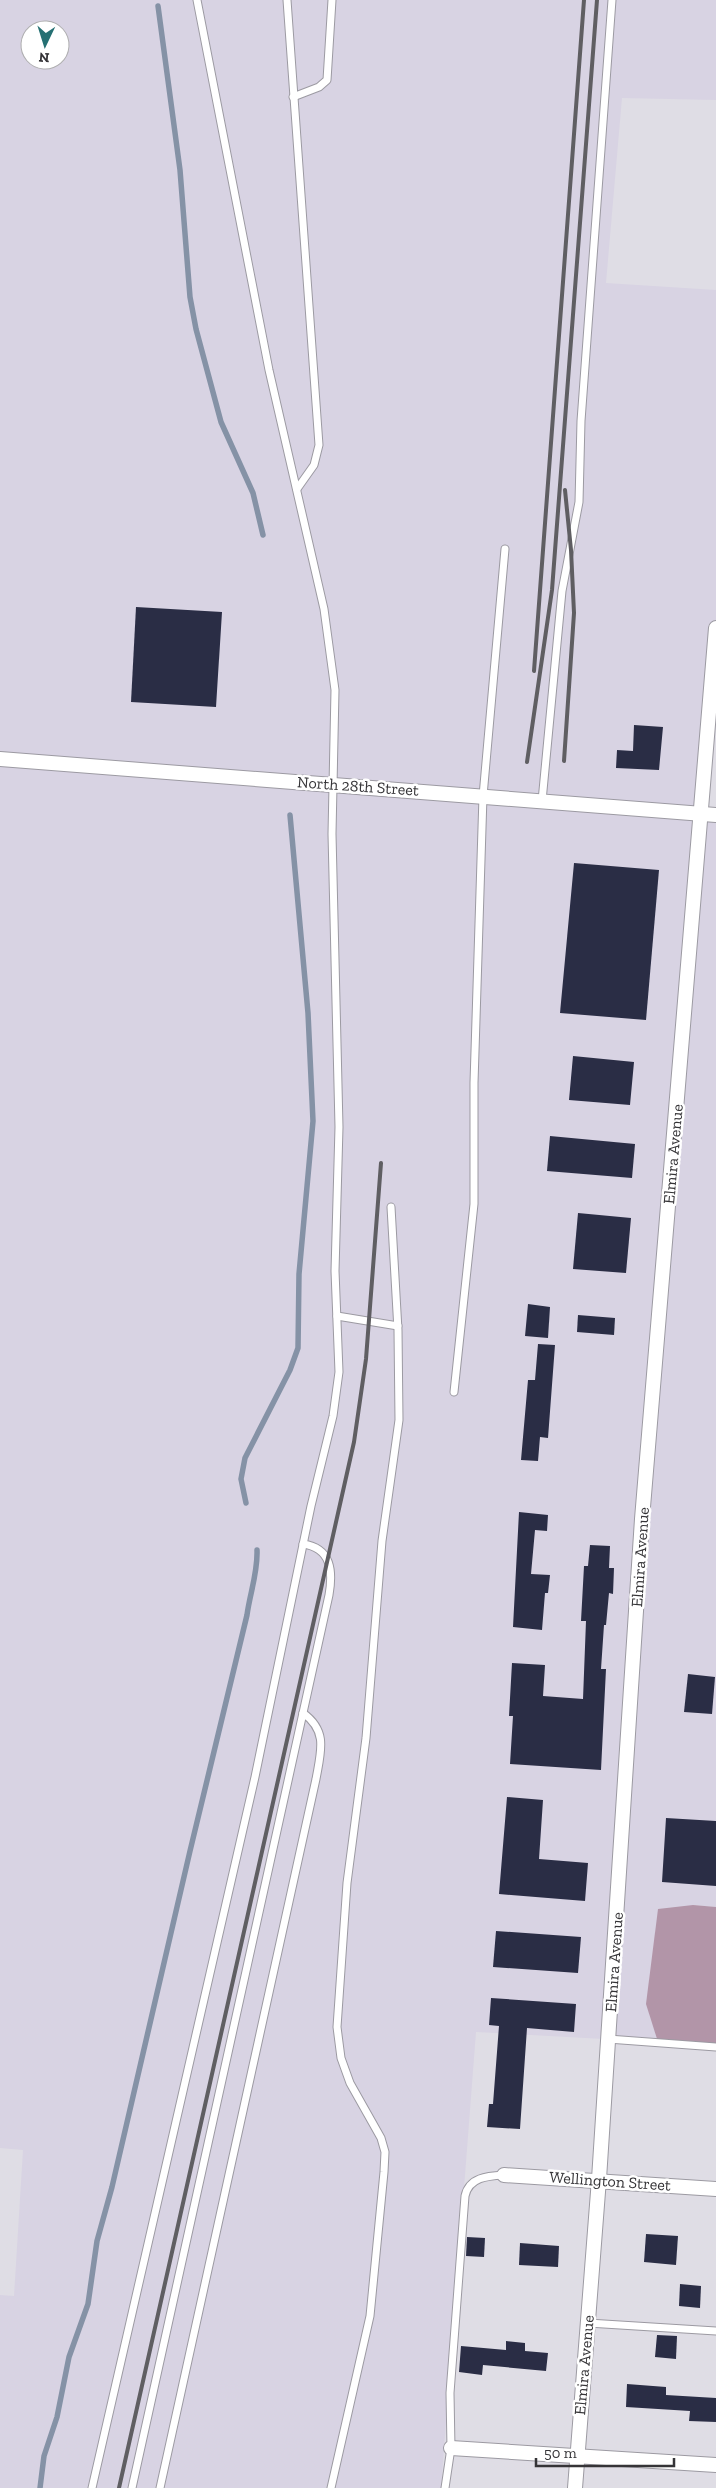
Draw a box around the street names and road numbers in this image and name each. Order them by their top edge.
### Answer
street label: North 28th Street [296,772,420,800]
street label: Elmira Avenue [659,1103,687,1205]
street label: Elmira Avenue [627,1506,653,1608]
street label: Elmira Avenue [601,1911,627,2013]
street label: Wellington Street [549,2167,671,2195]
street label: Elmira Avenue [570,2314,598,2416]

